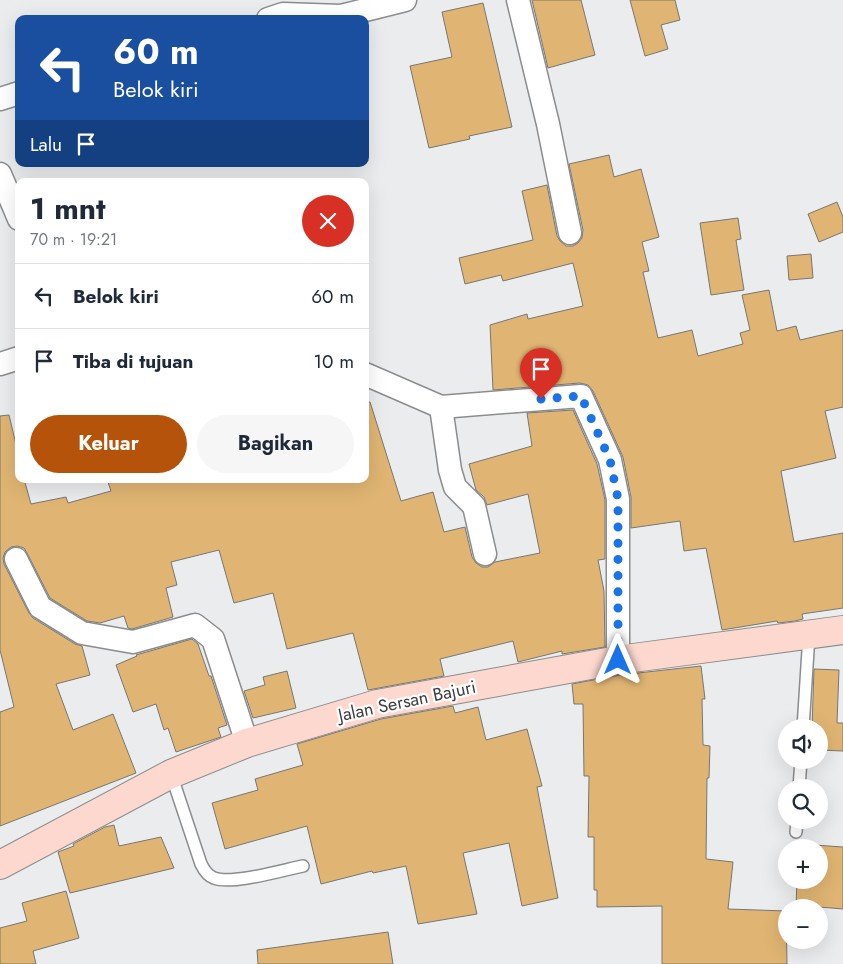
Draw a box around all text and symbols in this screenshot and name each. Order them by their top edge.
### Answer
text: 60 m [113,27,199,77]
icon: left [30,35,95,100]
text: Belok kiri [113,73,199,105]
icon: arrive [72,130,100,158]
text: Lalu [30,131,62,158]
text: 1 mnt [30,187,106,230]
button: close [302,195,354,247]
text: 70 m · 19:21 [30,228,117,251]
icon: left [30,282,58,310]
text: Belok kiri [73,283,159,310]
text: 60 m [311,283,354,310]
icon: arrive [30,347,58,375]
text: Tiba di tujuan [73,348,193,375]
text: 10 m [314,348,354,375]
pin [520,348,562,399]
icon: arrive [527,355,555,383]
button: Keluar [30,415,187,473]
button: Bagikan [197,415,354,473]
position arrow [591,633,643,685]
street label: Jalan Sersan Bajuri [334,674,478,729]
map controls [778,719,828,949]
button: sound [778,719,828,769]
button: search [778,779,828,829]
button: + [778,839,828,889]
button: − [778,899,828,949]

